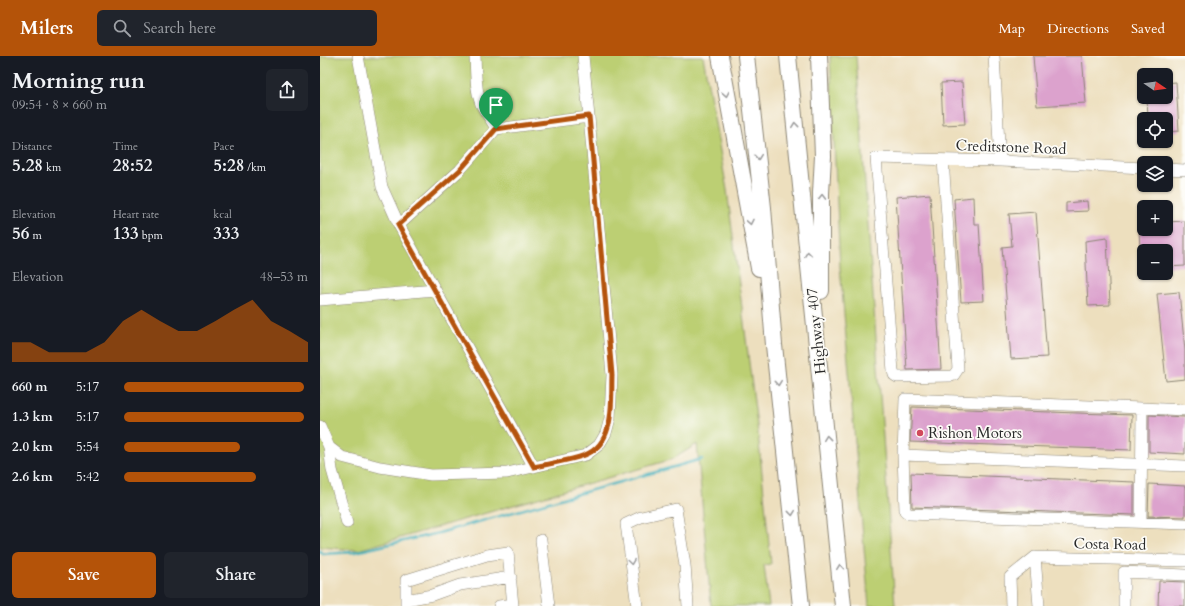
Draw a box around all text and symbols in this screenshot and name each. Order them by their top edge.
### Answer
search box [97,10,377,46]
text: Milers [20,15,73,41]
icon: search [111,17,133,39]
text: Search here [143,18,216,38]
text: Map [999,19,1025,38]
text: Directions [1047,19,1109,38]
text: Saved [1131,19,1165,38]
text: Morning run [12,66,145,96]
north arrow [1137,68,1173,104]
map controls [1137,68,1173,280]
button: share [266,69,308,111]
pin [479,88,513,129]
one-way arrow [722,91,730,98]
icon: arrive [485,94,507,116]
text: 09:54 · 8 × 660 m [12,96,107,114]
button: locate [1137,112,1173,148]
one-way arrow [791,122,800,128]
street label: Creditstone Road [955,135,1067,159]
text: Distance [12,139,52,154]
text: Time [113,139,138,154]
text: Pace [213,139,235,154]
text: 5.28 [12,154,43,177]
text: 28:52 [113,154,152,177]
text: 5:28 [213,154,244,177]
one-way arrow [753,154,762,160]
button: layers [1137,156,1173,192]
text: km [43,160,61,175]
text: /km [244,160,266,175]
one-way arrow [817,194,826,200]
button: + [1137,200,1173,236]
text: Elevation [12,207,56,222]
text: Heart rate [113,207,159,222]
text: kcal [213,207,232,222]
one-way arrow [746,219,754,225]
text: 56 [12,222,29,245]
text: 133 [113,222,139,245]
text: 333 [213,222,239,245]
text: m [29,228,42,243]
text: bpm [139,228,163,243]
button: − [1137,244,1173,280]
one-way arrow [804,251,813,257]
text: Elevation [12,268,64,286]
text: 48–53 m [260,268,308,286]
street label: Highway 407 [801,286,830,375]
text: 660 m [12,378,47,396]
text: 5:17 [76,378,99,396]
one-way arrow [774,380,783,386]
text: 1.3 km [12,408,53,426]
text: 5:17 [76,408,99,426]
place label: Rishon Motors [928,423,1022,443]
marker: Rishon Motors [915,428,925,438]
one-way arrow [823,435,832,441]
text: 2.0 km [12,438,53,456]
text: 5:54 [76,438,99,456]
text: 2.6 km [12,468,53,486]
text: 5:42 [76,468,99,486]
one-way arrow [787,510,796,516]
street label: Costa Road [1073,533,1147,555]
button: Save [12,552,156,598]
button: Share [164,552,308,598]
one-way arrow [626,559,635,566]
one-way arrow [835,564,844,570]

